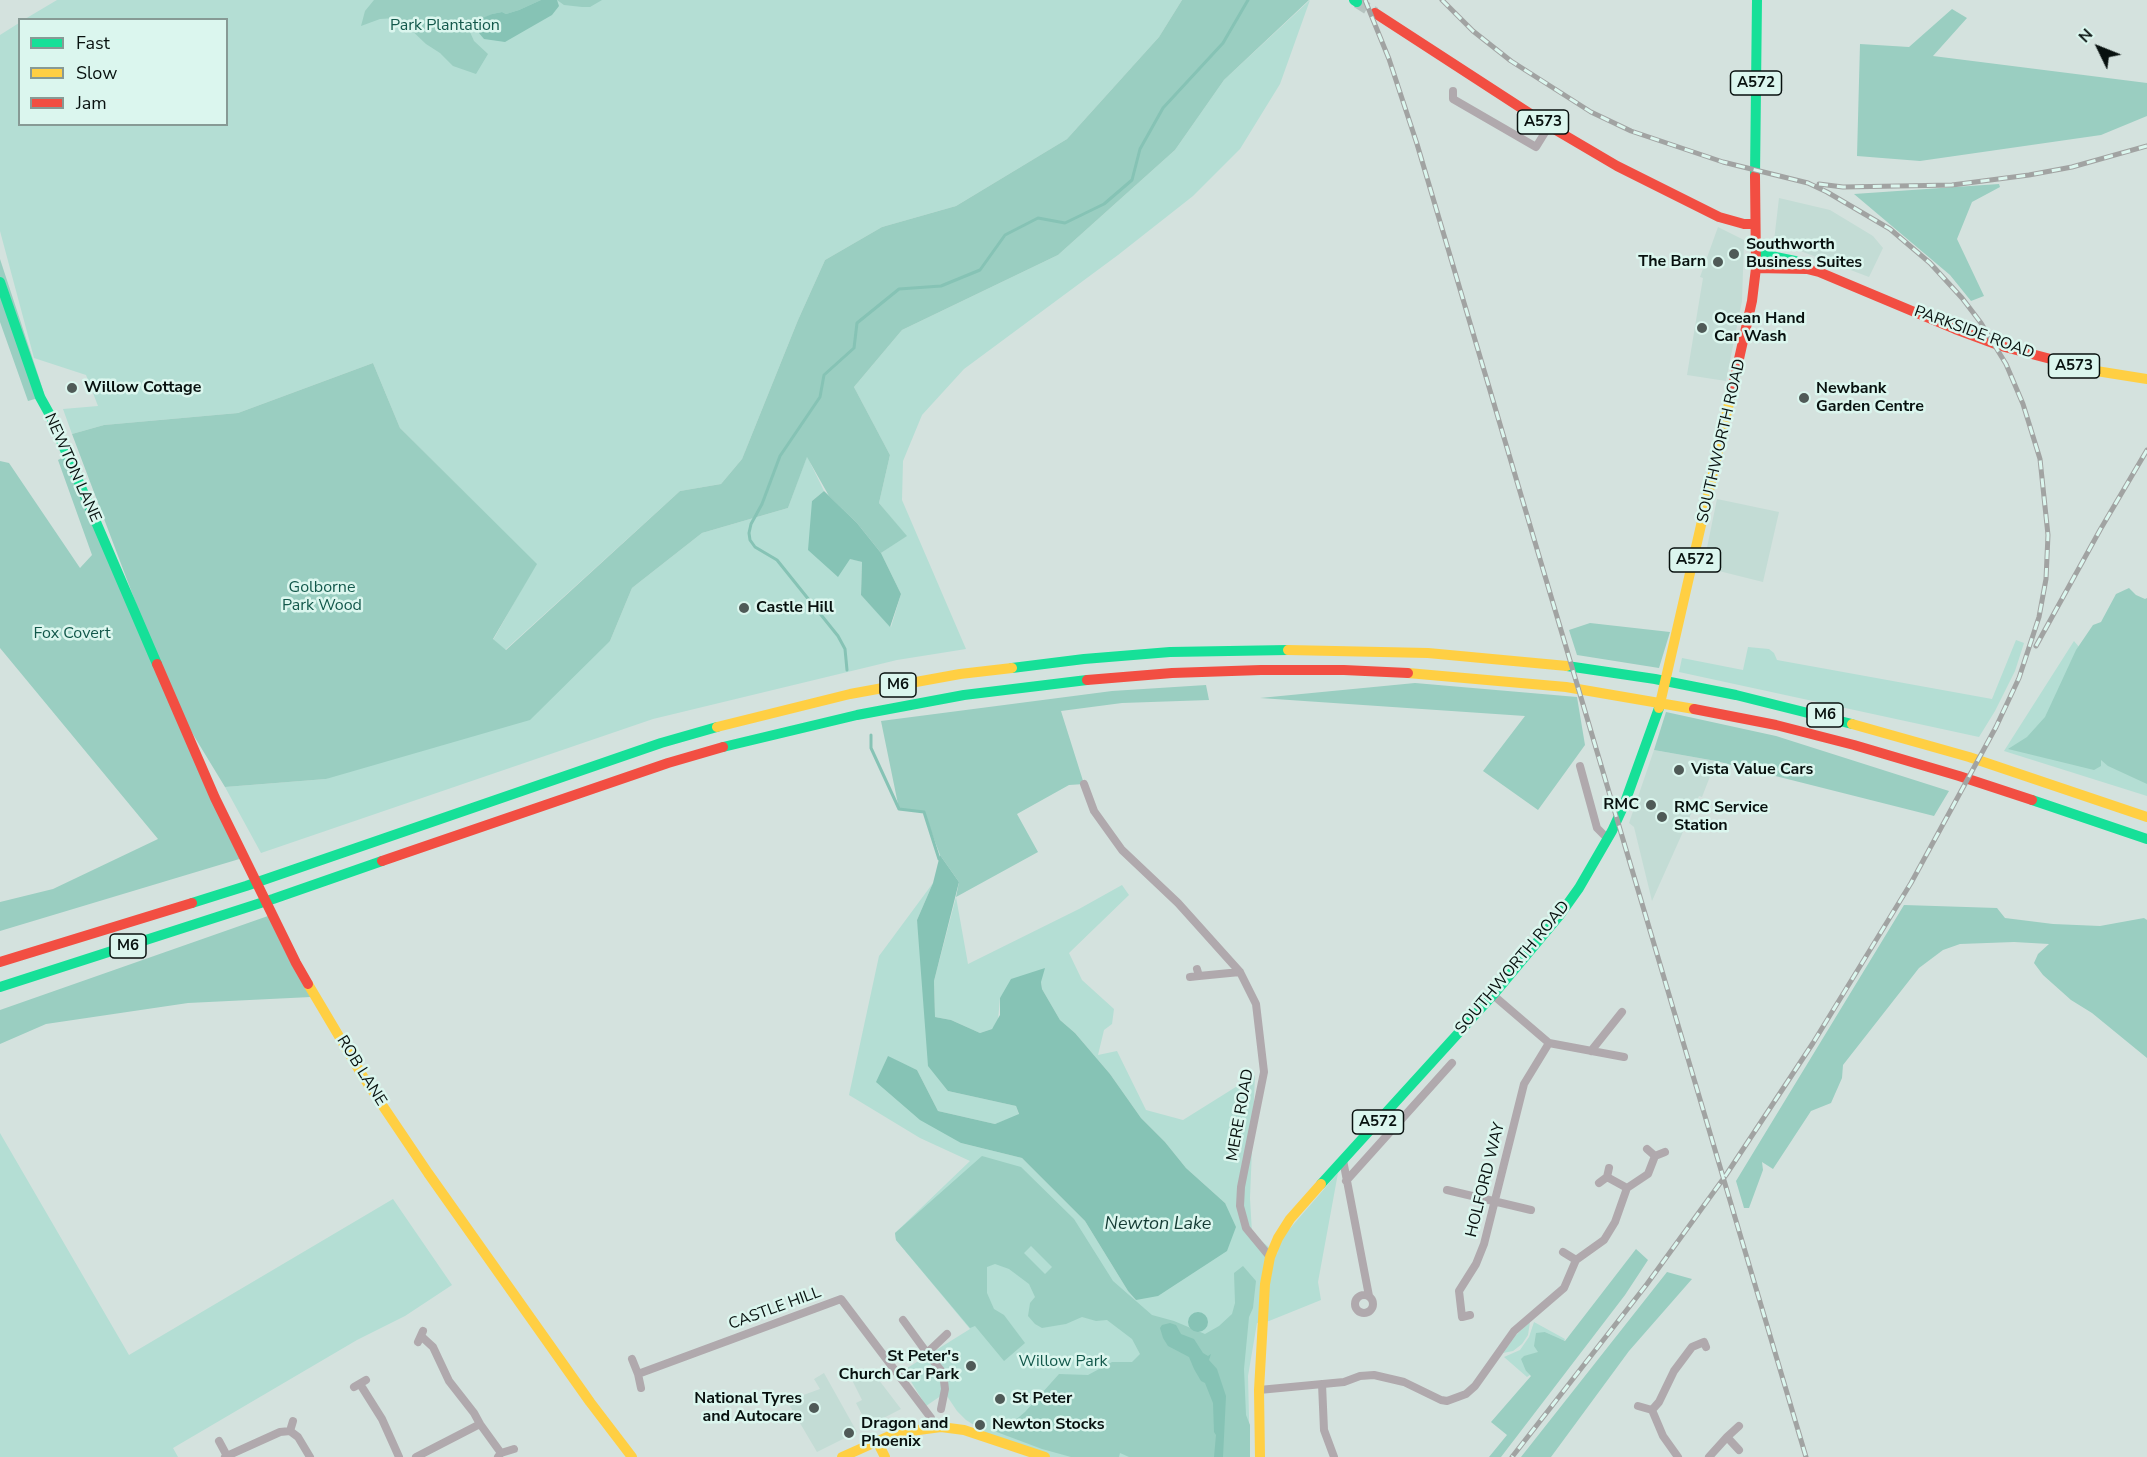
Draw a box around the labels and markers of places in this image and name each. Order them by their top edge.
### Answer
place label: Southworth Business Suites [1746,235,1862,273]
marker: Southworth Business Suites [1727,247,1741,261]
place label: The Barn [1638,252,1706,272]
marker: The Barn [1711,255,1725,269]
place label: Ocean Hand Car Wash [1714,309,1805,347]
marker: Ocean Hand Car Wash [1695,321,1709,335]
place label: Willow Cottage [84,378,201,398]
place label: Newbank Garden Centre [1816,379,1924,417]
marker: Willow Cottage [65,381,79,395]
marker: Newbank Garden Centre [1797,391,1811,405]
place label: Castle Hill [756,598,834,618]
marker: Castle Hill [737,601,751,615]
place label: Vista Value Cars [1691,760,1813,780]
marker: Vista Value Cars [1672,763,1686,777]
place label: RMC [1603,795,1639,815]
marker: RMC [1644,798,1658,812]
place label: RMC Service Station [1674,798,1768,836]
marker: RMC Service Station [1655,810,1669,824]
place label: St Peter's Church Car Park [839,1347,959,1385]
marker: St Peter's Church Car Park [964,1359,978,1373]
place label: National Tyres and Autocare [694,1389,802,1427]
place label: St Peter [1012,1389,1072,1409]
marker: St Peter [993,1392,1007,1406]
marker: National Tyres and Autocare [807,1401,821,1415]
place label: Dragon and Phoenix [861,1414,948,1452]
place label: Newton Stocks [992,1415,1104,1435]
marker: Newton Stocks [973,1418,987,1432]
marker: Dragon and Phoenix [842,1426,856,1440]

